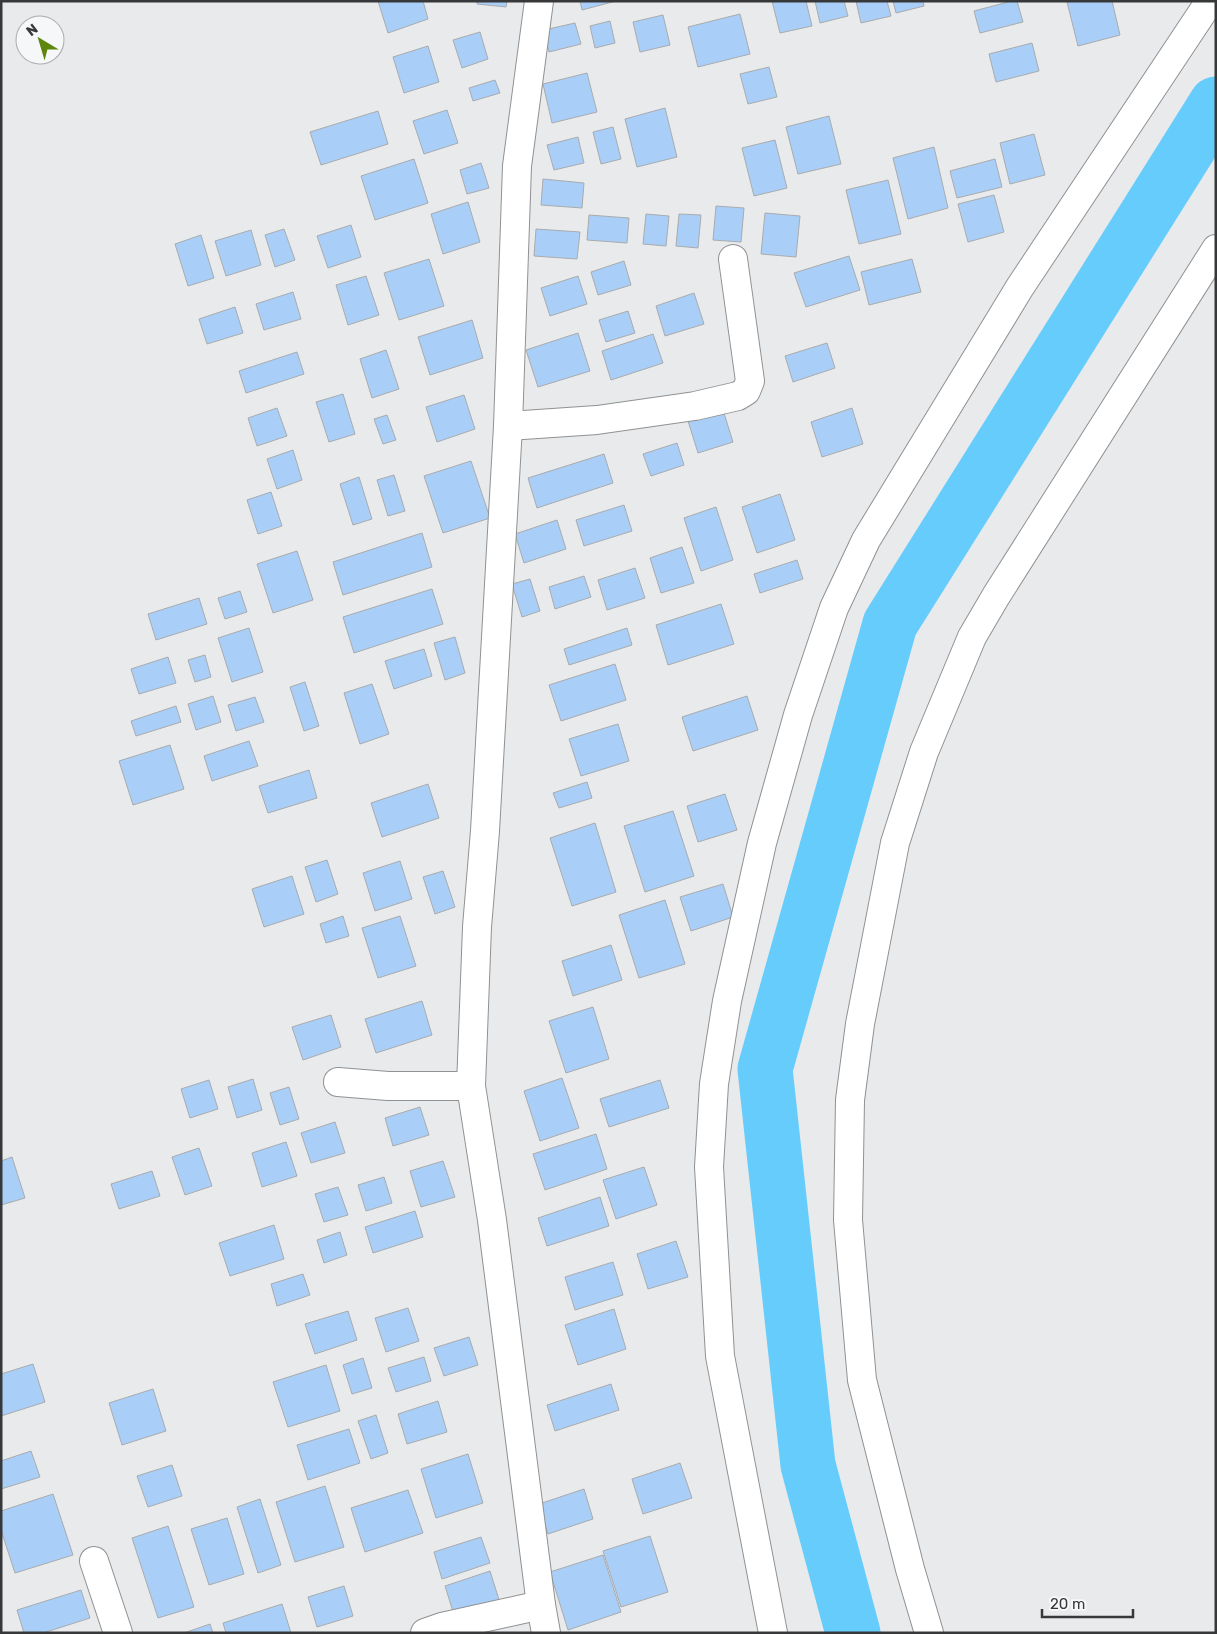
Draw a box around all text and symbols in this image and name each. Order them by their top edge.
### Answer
north arrow [15,15,65,65]
text: N [23,20,42,40]
scale bar [1042,1586,1133,1618]
text: 20 m [1050,1595,1085,1613]

